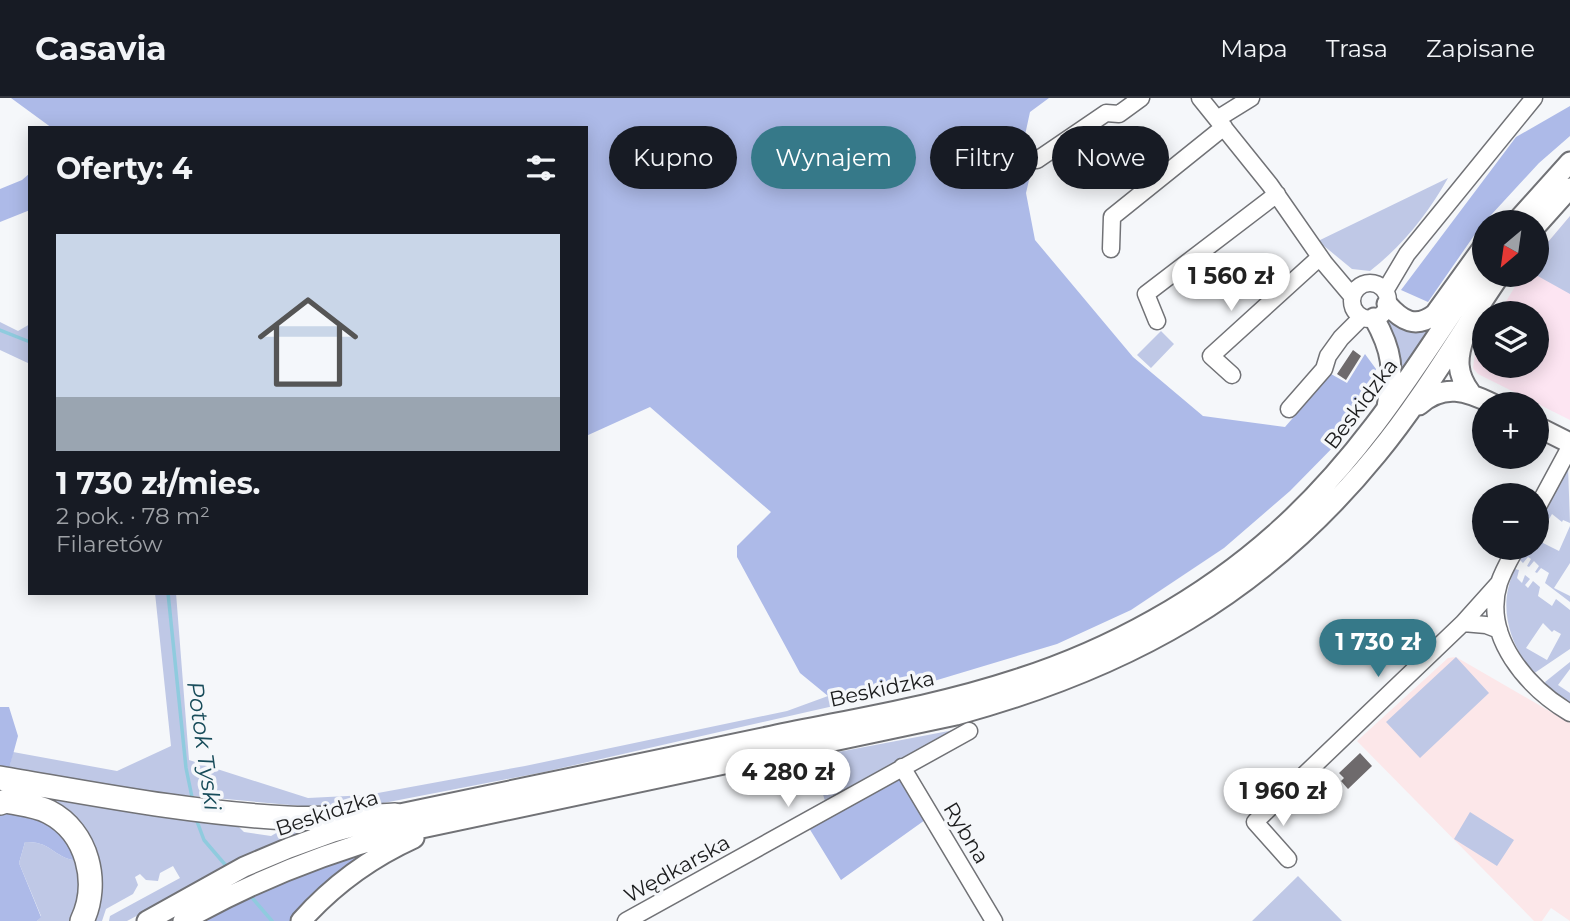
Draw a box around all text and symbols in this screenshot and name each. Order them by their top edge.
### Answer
text: Casavia [35,28,167,68]
text: Mapa [1220,34,1288,63]
text: Trasa [1326,34,1388,63]
text: Zapisane [1426,34,1535,63]
chip: Kupno [609,126,737,189]
chip: Wynajem [751,126,916,189]
chip: Filtry [930,126,1038,189]
chip: Nowe [1052,126,1169,189]
icon: filters [522,149,560,187]
text: Oferty: 4 [56,150,192,187]
north arrow [1472,210,1549,287]
map controls [1472,210,1549,560]
pin: 1 560 zł [1159,254,1303,313]
text: 1 560 zł [1188,262,1274,290]
icon: home [245,279,371,405]
button: layers [1472,301,1549,378]
street label: Beskidzka [1319,354,1403,454]
button: + [1472,392,1549,469]
text: 1 730 zł/mies. [56,465,260,502]
button: − [1472,483,1549,560]
text: 2 pok. · 78 m² [56,502,210,530]
text: Filaretów [56,530,163,558]
pin: 1 730 zł [1306,620,1450,679]
text: 1 730 zł [1335,628,1421,656]
street label: Beskidzka [827,665,937,712]
water label: Potok Tyski [181,680,227,813]
pin: 4 280 zł [716,750,860,809]
text: 4 280 zł [741,758,835,786]
pin: 1 960 zł [1211,768,1355,828]
text: 1 960 zł [1240,777,1326,805]
street label: Beskidzka [272,784,381,841]
street label: Rybna [938,797,994,868]
street label: Wędkarska [619,829,734,908]

